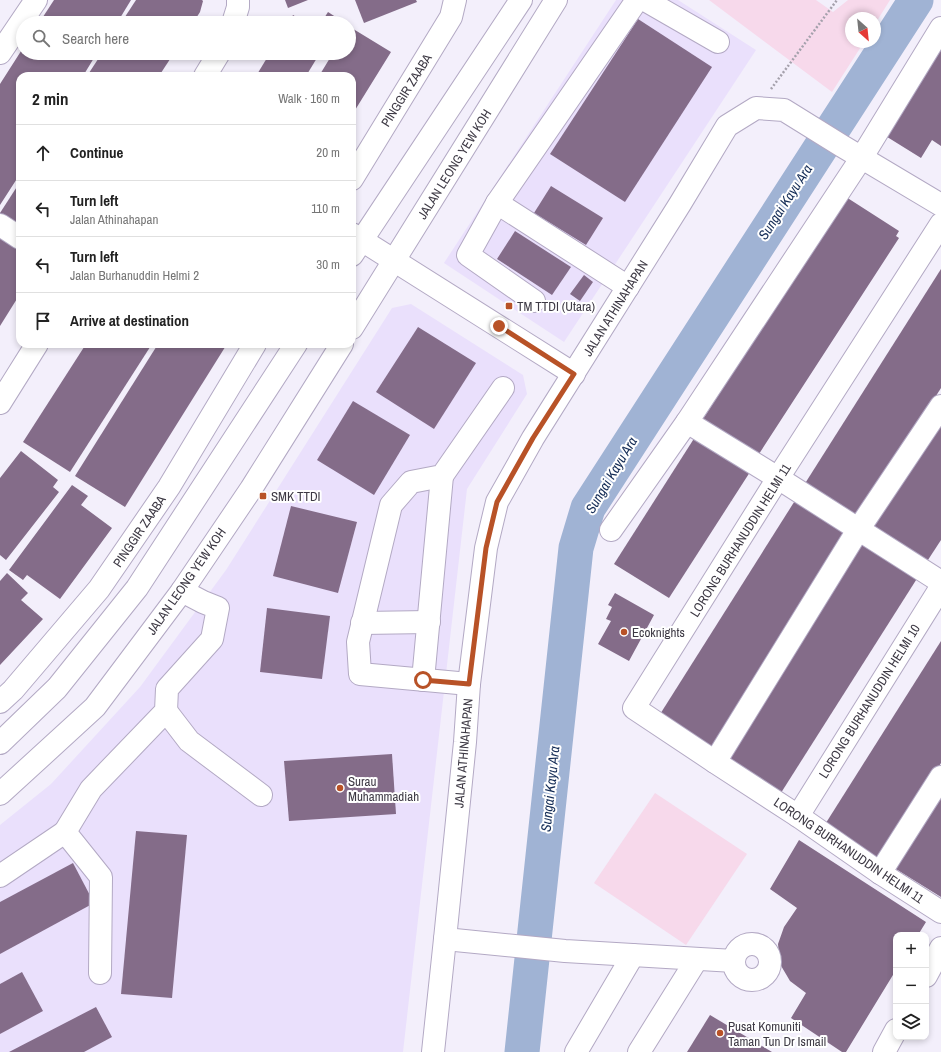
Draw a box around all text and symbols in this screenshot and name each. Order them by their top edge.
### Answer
north arrow [845,12,881,48]
search box [16,16,356,60]
icon: search [30,27,52,49]
text: Search here [62,28,129,49]
street label: PINGGIR ZAABA [377,50,436,130]
text: 2 min [32,87,68,110]
text: Walk · 160 m [278,90,340,107]
street label: JALAN LEONG YEW KOH [414,106,495,222]
icon: ahead [32,142,54,164]
text: Continue [70,142,123,163]
text: 20 m [316,144,340,161]
water label: Sungai Kayu Ara [754,161,816,243]
text: Turn left [70,190,118,211]
icon: left [32,198,54,220]
text: 110 m [311,200,340,217]
text: Jalan Athinahapan [70,211,158,228]
text: Turn left [70,246,118,267]
icon: left [32,254,54,276]
text: 30 m [316,256,340,273]
street label: JALAN ATHINAHAPAN [579,257,652,359]
text: Jalan Burhanuddin Helmi 2 [70,267,199,284]
place label: TM TTDI (Utara) [517,298,595,315]
marker: TM TTDI (Utara) [504,301,514,311]
icon: arrive [32,310,54,332]
text: Arrive at destination [70,310,189,331]
route end [490,317,508,335]
water label: Sungai Kayu Ara [581,433,641,517]
street label: LORONG BURHANUDDIN HELMI 11 [686,460,795,620]
place label: SMK TTDI [271,488,321,505]
street label: PINGGIR ZAABA [109,491,170,570]
marker: SMK TTDI [258,491,268,501]
street label: JALAN LEONG YEW KOH [143,525,230,638]
street label: LORONG BURHANUDDIN HELMI 10 [815,621,924,781]
place label: Ecoknights [632,624,685,641]
marker: Ecoknights [619,627,629,637]
route start [414,671,432,689]
street label: JALAN ATHINAHAPAN [450,698,477,808]
water label: Sungai Kayu Ara [537,745,563,833]
place label: Surau Muhammadiah [348,773,419,805]
marker: Surau Muhammadiah [335,783,345,793]
street label: LORONG BURHANUDDIN HELMI 11 [770,794,927,907]
map controls [893,932,929,1040]
button: + [893,932,929,968]
button: − [893,968,929,1004]
button: layers [893,1004,929,1040]
place label: Pusat Komuniti Taman Tun Dr Ismail [728,1018,826,1050]
marker: Pusat Komuniti Taman Tun Dr Ismail [715,1028,725,1038]

